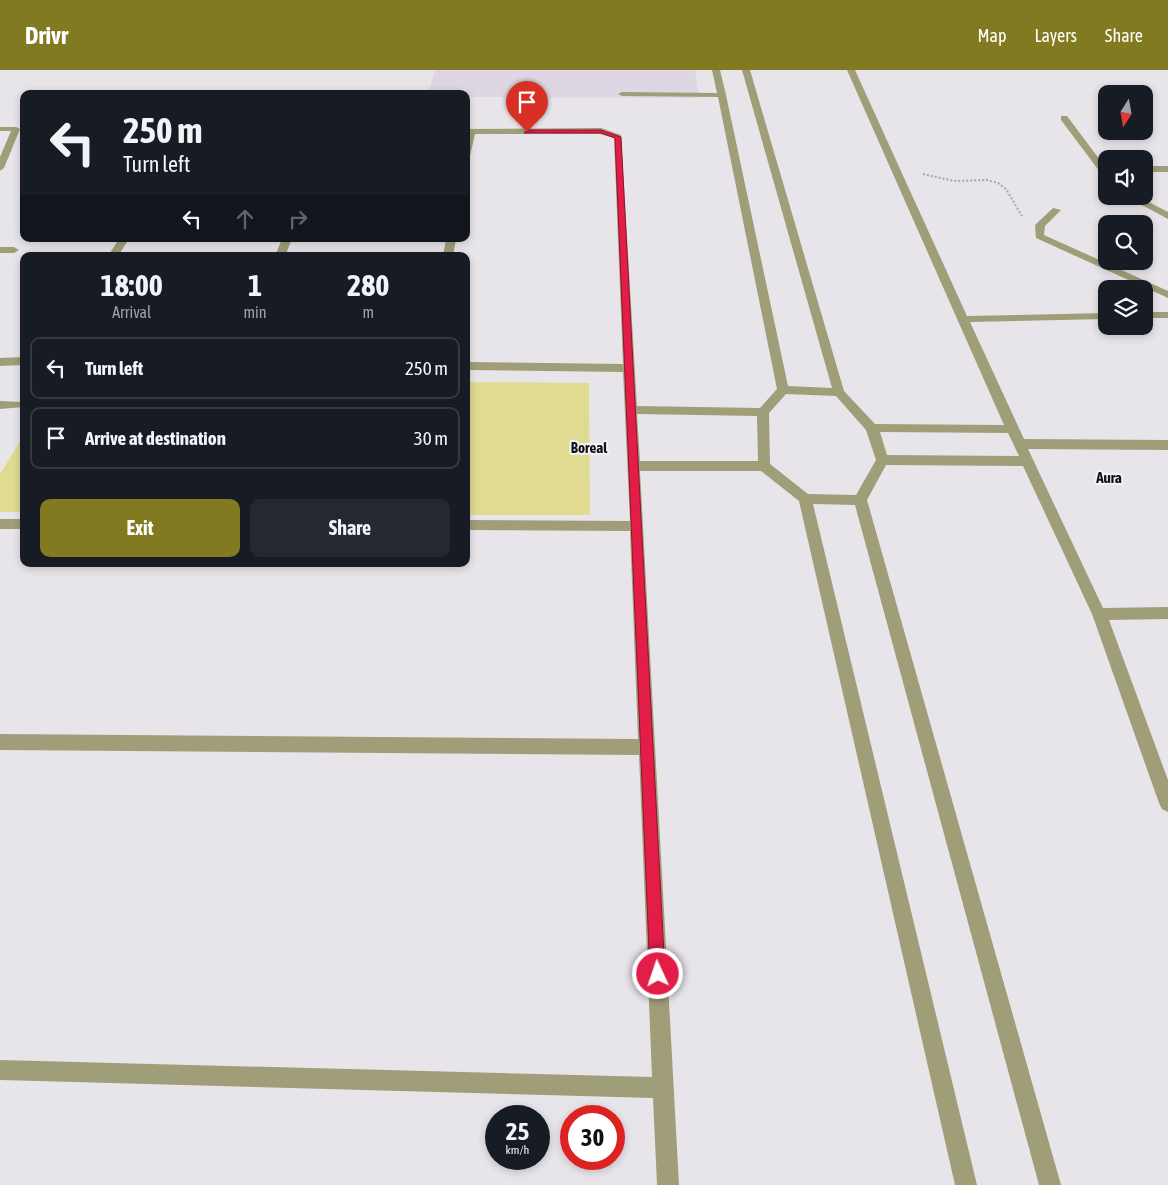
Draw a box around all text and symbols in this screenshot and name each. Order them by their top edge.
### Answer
text: Drivr [25,22,68,49]
text: Map [977,25,1006,46]
text: Layers [1034,25,1077,46]
text: Share [1105,25,1143,46]
pin [506,81,548,132]
north arrow [1098,85,1152,140]
map controls [1098,85,1153,335]
icon: arrive [513,88,541,116]
icon: left [40,110,105,175]
text: 250 m [123,110,202,150]
button: sound [1098,150,1153,205]
text: Turn left [123,151,190,177]
icon: left [178,205,206,233]
icon: ahead [231,205,259,233]
icon: right [284,205,312,233]
button: search [1098,215,1153,270]
text: 18:00 [101,268,163,302]
text: 1 [248,268,262,302]
text: 280 [347,268,389,302]
button: layers [1098,280,1153,335]
text: Arrival [112,303,151,321]
text: min [244,303,267,321]
text: m [362,303,374,321]
icon: left [42,354,70,382]
text: Turn left [85,357,143,379]
text: 250 m [405,357,448,379]
icon: arrive [42,424,70,452]
text: Arrive at destination [85,427,226,449]
text: 30 m [414,427,448,449]
district label: Boreal [571,439,608,456]
district label: Aura [1095,469,1122,486]
button: Exit [40,499,240,557]
button: Share [250,499,450,557]
position arrow [631,947,683,999]
speed limit sign: 30 [560,1105,625,1170]
text: 25 [506,1117,529,1145]
text: km/h [506,1143,529,1157]

